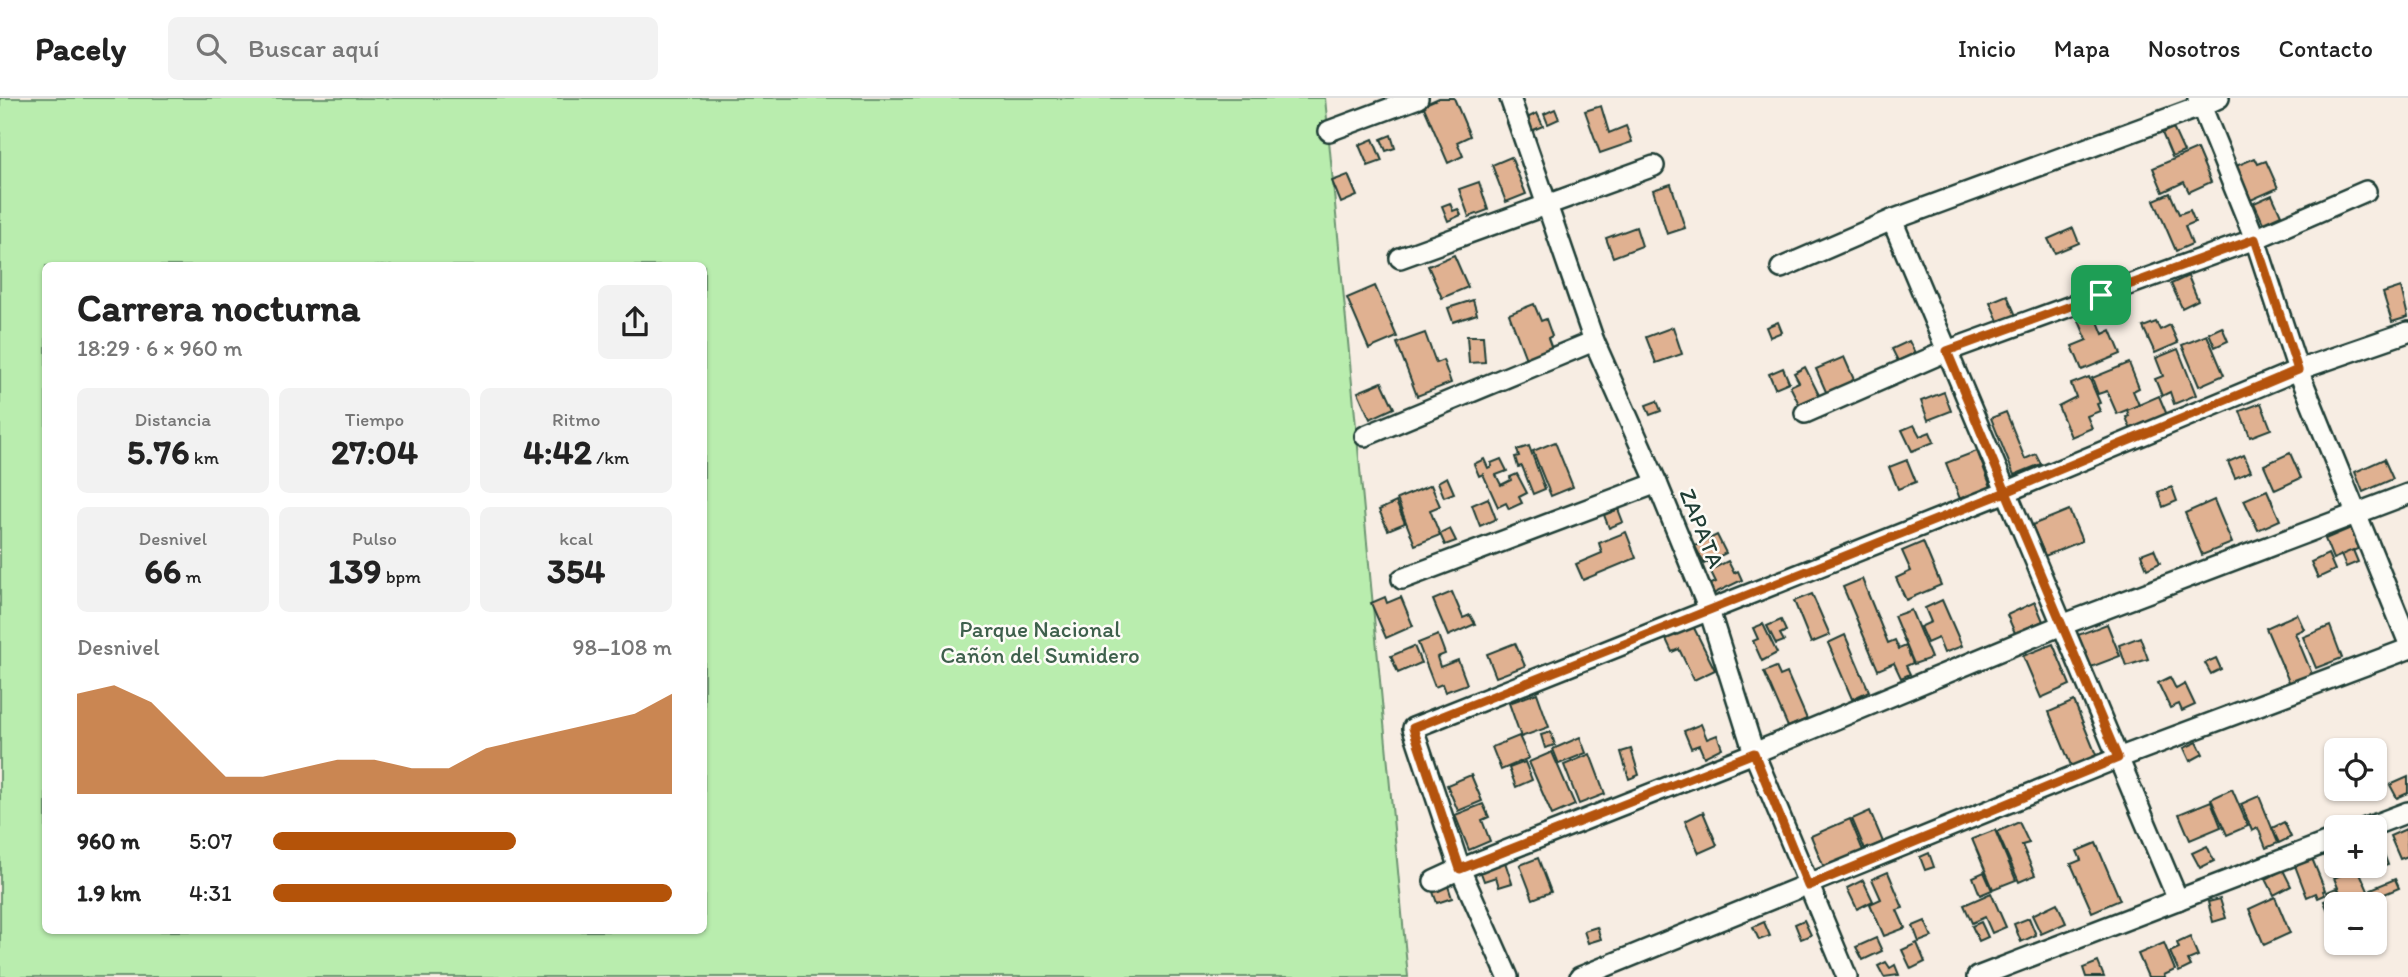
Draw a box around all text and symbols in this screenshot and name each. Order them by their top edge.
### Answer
search box [168,17,658,80]
text: Pacely [35,29,126,68]
icon: search [192,29,230,67]
text: Buscar aquí [248,32,379,64]
text: Inicio [1958,34,2016,63]
text: Mapa [2054,34,2110,63]
text: Nosotros [2148,34,2240,63]
text: Contacto [2278,34,2373,63]
pin [2071,265,2131,325]
icon: arrive [2082,276,2120,314]
text: Carrera nocturna [77,285,360,331]
button: share [598,285,672,359]
text: 18:29 · 6 × 960 m [77,334,243,362]
text: Distancia [134,408,211,431]
text: Tiempo [345,408,404,431]
text: Ritmo [552,408,600,431]
text: 5.76 [127,431,190,473]
text: 27:04 [331,431,418,473]
text: 4:42 [523,431,592,473]
text: km [190,446,219,469]
text: /km [592,446,629,469]
street label: ZAPATA [1673,484,1731,572]
text: Desnivel [139,527,207,550]
text: Pulso [352,527,397,550]
text: kcal [559,527,593,550]
text: 66 [144,550,181,592]
text: 139 [328,550,382,592]
text: 354 [547,550,605,592]
text: m [181,565,201,588]
text: bpm [382,565,421,588]
park label: Parque Nacional Cañón del Sumidero [940,615,1140,669]
text: Desnivel [77,633,160,661]
text: 98–108 m [573,633,672,661]
map controls [2324,738,2387,955]
button: locate [2324,738,2387,801]
button: + [2324,815,2387,878]
text: 960 m [77,827,140,855]
text: 5:07 [189,827,232,855]
text: 1.9 km [77,879,141,907]
text: 4:31 [189,879,232,907]
button: − [2324,892,2387,955]

